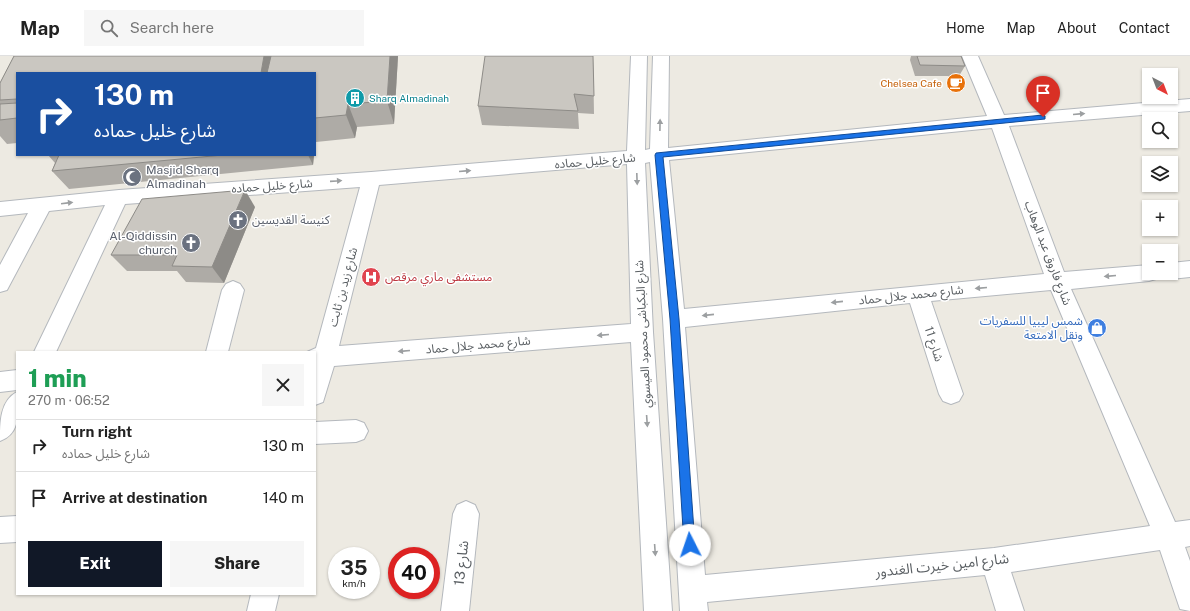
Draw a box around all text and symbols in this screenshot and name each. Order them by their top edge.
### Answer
search box [84,10,364,46]
text: Map [20,17,60,39]
icon: search [98,17,120,39]
text: Search here [130,19,214,36]
text: Home [946,20,985,36]
text: Map [1007,20,1035,36]
text: About [1057,20,1097,36]
text: Contact [1119,20,1170,36]
north arrow [1142,68,1178,104]
map controls [1142,68,1178,280]
cafe icon: Chelsea Cafe [945,72,967,94]
pin [1026,76,1060,117]
place label: Chelsea Cafe [880,77,942,89]
text: 130 m [94,78,174,111]
icon: arrive [1032,82,1054,104]
building icon: Sharq Almadinah [344,87,366,109]
icon: right [28,88,80,140]
place label: Sharq Almadinah [369,92,449,104]
one-way arrow [1073,111,1085,118]
button: search [1142,112,1178,148]
one-way arrow [656,119,663,131]
text: شارع خليل حماده [94,120,216,141]
street label: شارع خليل حماده [554,150,636,174]
button: layers [1142,156,1178,192]
place label: Masjid Sharq Almadinah [146,163,219,191]
mosque icon: Masjid Sharq Almadinah [121,166,143,188]
one-way arrow [459,168,471,175]
one-way arrow [634,173,640,186]
street label: شارع خليل حماده [231,176,313,198]
one-way arrow [330,178,342,185]
street label: شارع فاروق عبد الوهاب [1020,199,1074,308]
one-way arrow [61,200,73,206]
button: + [1142,200,1178,236]
church icon: كنيسة القديسين [227,209,249,231]
place label: كنيسة القديسين [252,213,331,227]
place label: Al-Qiddissin church [109,229,177,257]
church icon: Al-Qiddissin church [180,232,202,254]
button: − [1142,244,1178,280]
street label: شارع زيد بن ثابت [326,246,362,329]
street label: شارع البكباشى محمود العيسوي [632,260,657,408]
hospital icon: مستشفى ماري مرقص [360,266,382,288]
place label: مستشفى ماري مرقص [385,270,492,287]
one-way arrow [1104,273,1116,280]
street label: شارع محمد جلال حماد [858,283,964,309]
one-way arrow [975,284,987,291]
one-way arrow [831,299,843,305]
one-way arrow [702,312,714,319]
place label: شمس ليبيا للسفريات ونقل الامتعة [980,314,1083,342]
shop icon: شمس ليبيا للسفريات ونقل الامتعة [1086,317,1108,339]
street label: شارع 11 [920,325,946,364]
one-way arrow [597,331,609,338]
street label: شارع محمد جلال حماد [425,333,531,359]
one-way arrow [398,348,410,355]
text: 1 min [28,364,87,392]
button: close [262,364,304,406]
text: 270 m · 06:52 [28,393,110,408]
one-way arrow [644,415,651,427]
text: Turn right [62,423,132,440]
icon: right [28,435,50,457]
text: 130 m [263,437,304,454]
text: شارع خليل حماده [62,446,150,461]
icon: arrive [28,487,50,509]
text: Arrive at destination [62,489,207,506]
text: 140 m [263,489,304,506]
position arrow [669,524,711,566]
street label: شارع 13 [451,540,474,587]
button: Exit [28,541,162,587]
button: Share [170,541,304,587]
one-way arrow [652,544,659,556]
speed limit sign: 40 [388,547,440,599]
street label: شارع امين خيرت الغندور [873,550,1010,583]
text: 35 [341,556,367,580]
text: km/h [342,577,366,589]

